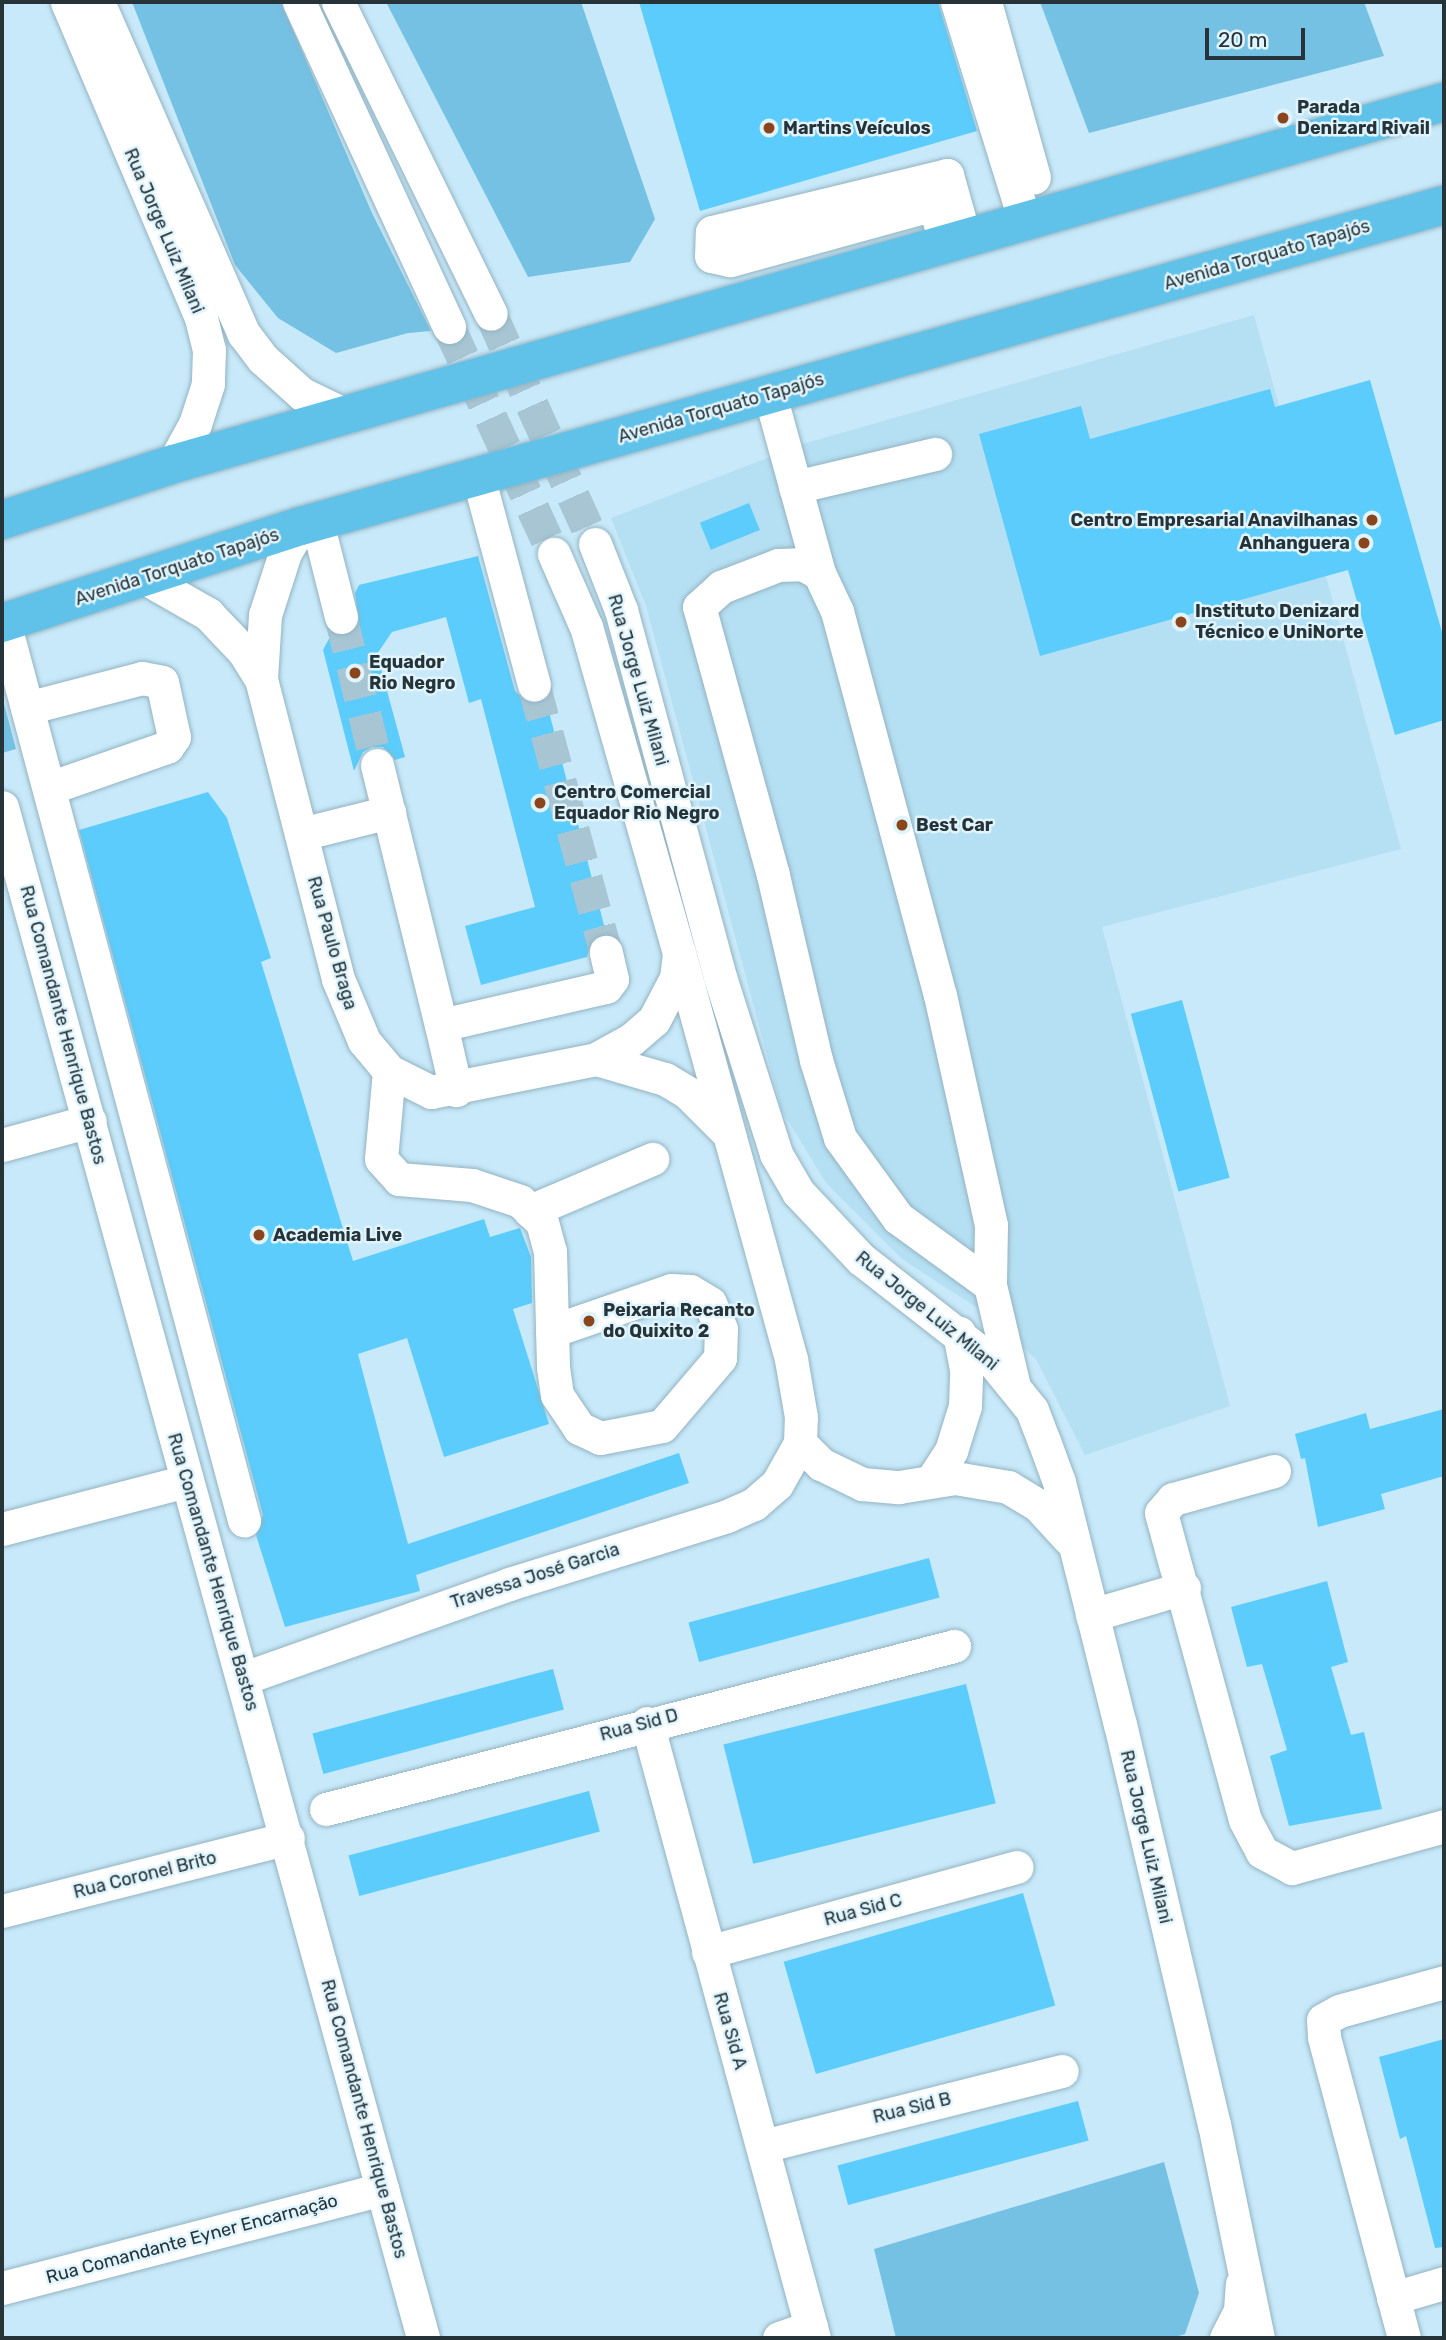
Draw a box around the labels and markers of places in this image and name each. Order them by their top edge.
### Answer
place label: Parada Denizard Rivail [1297,97,1430,140]
marker: Parada Denizard Rivail [1275,110,1291,126]
place label: Martins Veículos [783,117,931,139]
marker: Martins Veículos [761,120,777,136]
place label: Centro Empresarial Anavilhanas [1070,509,1358,531]
marker: Centro Empresarial Anavilhanas [1364,512,1380,528]
place label: Anhanguera [1239,532,1350,554]
marker: Anhanguera [1356,535,1372,551]
place label: Instituto Denizard Técnico e UniNorte [1195,601,1364,644]
marker: Instituto Denizard Técnico e UniNorte [1173,614,1189,630]
place label: Equador Rio Negro [369,652,456,694]
marker: Equador Rio Negro [347,665,363,681]
place label: Centro Comercial Equador Rio Negro [554,782,720,824]
marker: Centro Comercial Equador Rio Negro [532,795,548,811]
place label: Best Car [916,814,993,836]
marker: Best Car [894,817,910,833]
place label: Academia Live [273,1224,402,1246]
marker: Academia Live [251,1227,267,1243]
place label: Peixaria Recanto do Quixito 2 [603,1300,755,1342]
marker: Peixaria Recanto do Quixito 2 [581,1313,597,1329]

